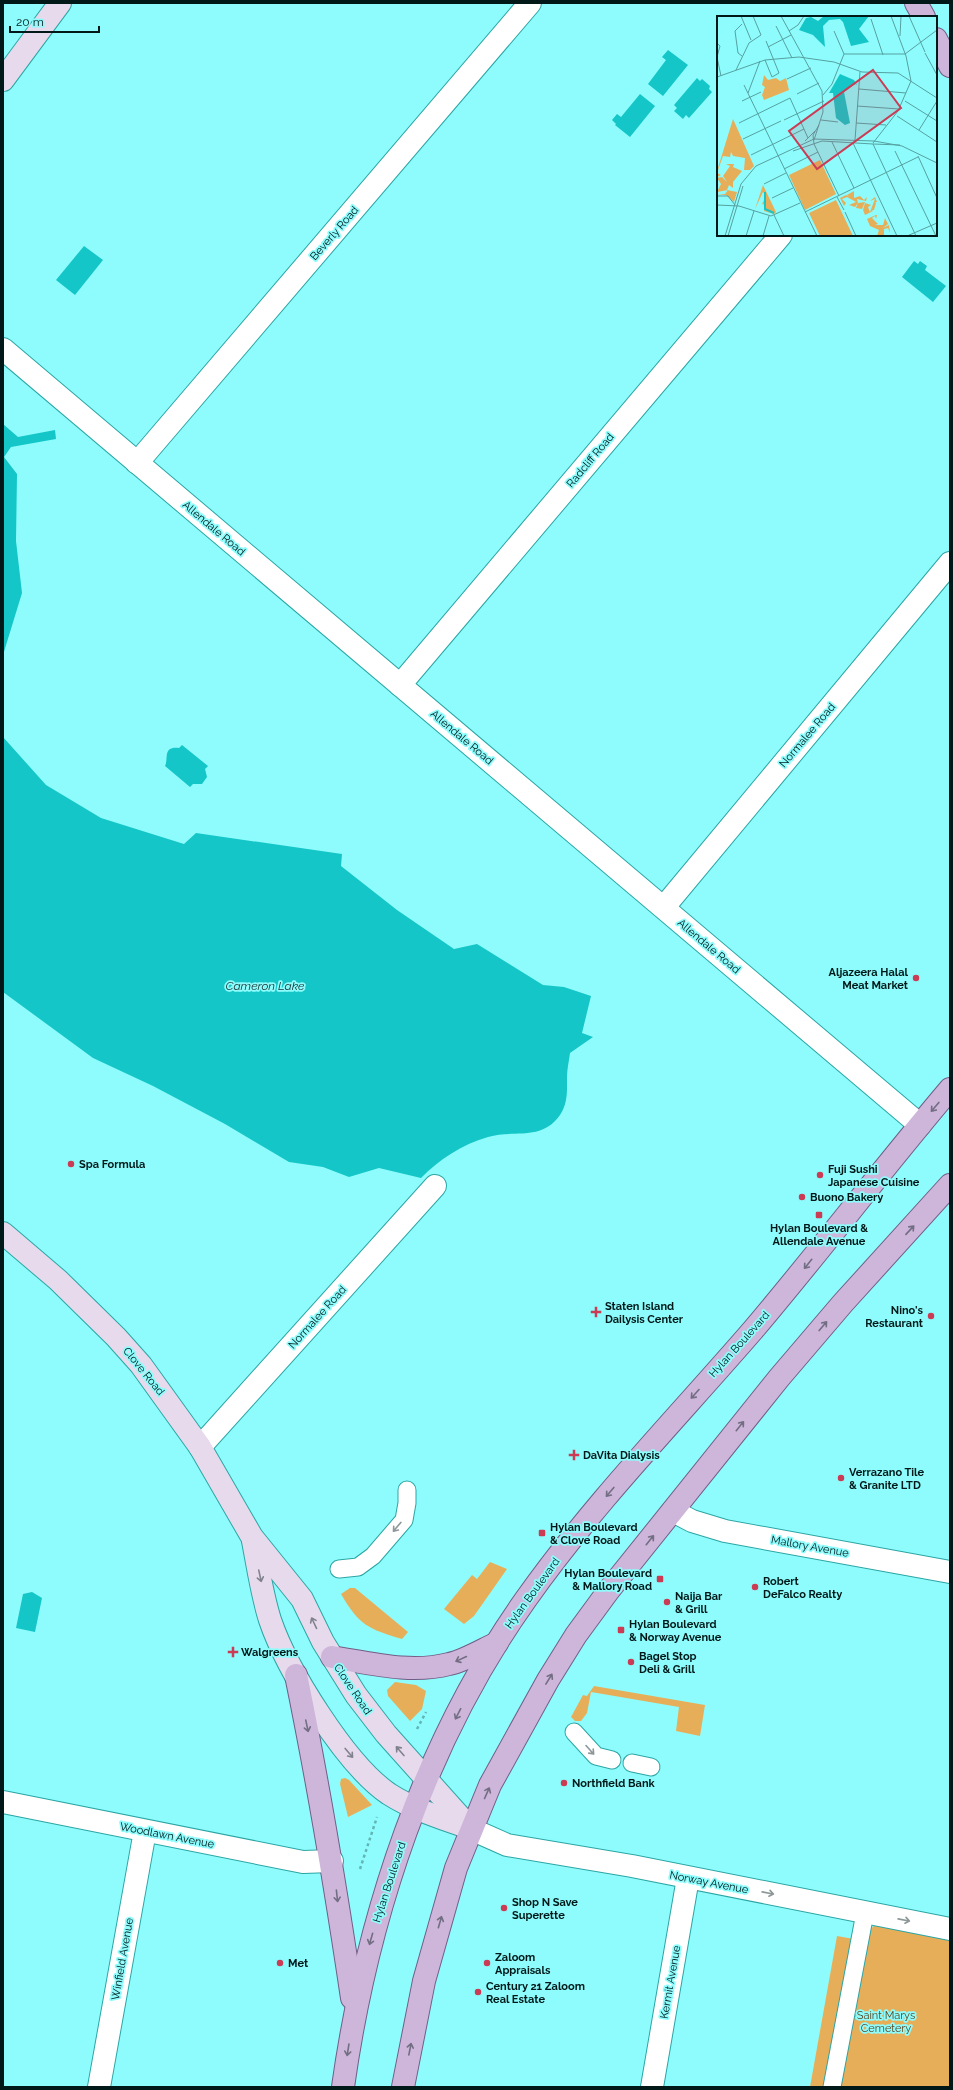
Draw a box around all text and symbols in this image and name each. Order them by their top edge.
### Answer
scale bar [10,8,99,34]
text: 20 m [16,15,44,29]
inset map [717,16,937,236]
street label: Beverly Road [307,204,361,263]
street label: Radcliff Road [564,430,617,490]
street label: Allendale Road [180,498,248,558]
street label: Normalee Road [777,700,838,770]
street label: Allendale Road [428,707,496,767]
street label: Allendale Road [675,916,743,976]
place label: Aljazeera Halal Meat Market [829,966,909,992]
marker: Aljazeera Halal Meat Market [911,973,921,983]
water label: Cameron Lake [226,979,305,993]
one-way arrow [931,1102,940,1112]
place label: Spa Formula [79,1158,145,1171]
marker: Spa Formula [66,1159,76,1169]
place label: Fuji Sushi Japanese Cuisine [828,1163,920,1189]
marker: Fuji Sushi Japanese Cuisine [815,1170,825,1180]
place label: Buono Bakery [810,1191,883,1204]
marker: Buono Bakery [797,1192,807,1202]
marker: Hylan Boulevard & Allendale Avenue [814,1210,824,1220]
place label: Hylan Boulevard & Allendale Avenue [770,1222,868,1248]
one-way arrow [906,1225,915,1235]
one-way arrow [804,1259,812,1270]
street label: Normalee Road [286,1283,349,1351]
place label: Staten Island Dailysis Center [605,1300,684,1326]
place label: Nino's Restaurant [865,1304,924,1330]
marker: Staten Island Dailysis Center [590,1306,602,1318]
street label: Hylan Boulevard [706,1309,772,1380]
marker: Nino's Restaurant [926,1311,936,1321]
one-way arrow [819,1321,828,1332]
street label: Clove Road [120,1345,167,1398]
one-way arrow [690,1389,700,1399]
one-way arrow [736,1421,745,1432]
marker: DaVita Dialysis [568,1449,580,1461]
place label: DaVita Dialysis [583,1449,660,1462]
place label: Verrazano Tile & Granite LTD [849,1466,925,1492]
marker: Verrazano Tile & Granite LTD [836,1473,846,1483]
one-way arrow [606,1487,615,1498]
one-way arrow [393,1521,402,1532]
place label: Hylan Boulevard & Clove Road [550,1521,638,1547]
marker: Hylan Boulevard & Clove Road [537,1528,547,1538]
street label: Mallory Avenue [770,1533,850,1560]
one-way arrow [645,1534,654,1545]
street label: Hylan Boulevard [502,1555,563,1631]
place label: Hylan Boulevard & Mallory Road [564,1567,652,1593]
one-way arrow [257,1569,265,1582]
marker: Hylan Boulevard & Mallory Road [655,1574,665,1584]
place label: Robert DeFalco Realty [763,1575,842,1601]
marker: Robert DeFalco Realty [750,1582,760,1592]
place label: Naija Bar & Grill [675,1590,723,1616]
marker: Naija Bar & Grill [662,1597,672,1607]
one-way arrow [310,1617,317,1629]
place label: Hylan Boulevard & Norway Avenue [629,1618,722,1644]
marker: Hylan Boulevard & Norway Avenue [616,1625,626,1635]
place label: Walgreens [241,1646,299,1659]
marker: Walgreens [228,1647,238,1657]
place label: Bagel Stop Deli & Grill [639,1650,697,1676]
one-way arrow [455,1656,467,1663]
marker: Bagel Stop Deli & Grill [626,1657,636,1667]
street label: Clove Road [331,1662,374,1717]
one-way arrow [545,1673,553,1685]
one-way arrow [454,1708,461,1720]
one-way arrow [303,1720,311,1733]
one-way arrow [586,1745,595,1755]
one-way arrow [396,1746,405,1757]
one-way arrow [344,1748,354,1758]
place label: Northfield Bank [572,1777,656,1790]
marker: Northfield Bank [559,1778,569,1788]
one-way arrow [484,1788,491,1800]
street label: Woodlawn Avenue [119,1820,216,1851]
street label: Hylan Boulevard [370,1840,409,1924]
street label: Norway Avenue [668,1868,750,1897]
one-way arrow [333,1889,341,1902]
one-way arrow [761,1890,774,1898]
place label: Shop N Save Superette [512,1896,578,1922]
marker: Shop N Save Superette [499,1903,509,1913]
street label: Winfield Avenue [109,1916,136,2001]
one-way arrow [437,1916,444,1929]
one-way arrow [897,1916,910,1924]
one-way arrow [367,1932,374,1945]
street label: Kermit Avenue [658,1944,683,2020]
place label: Zaloom Appraisals [495,1951,551,1977]
place label: Met [288,1957,309,1970]
marker: Met [275,1958,285,1968]
marker: Zaloom Appraisals [482,1958,492,1968]
place label: Century 21 Zaloom Real Estate [486,1980,585,2006]
marker: Century 21 Zaloom Real Estate [473,1987,483,1997]
park label: Saint Marys Cemetery [857,2009,915,2035]
one-way arrow [344,2043,352,2056]
one-way arrow [407,2043,415,2056]

